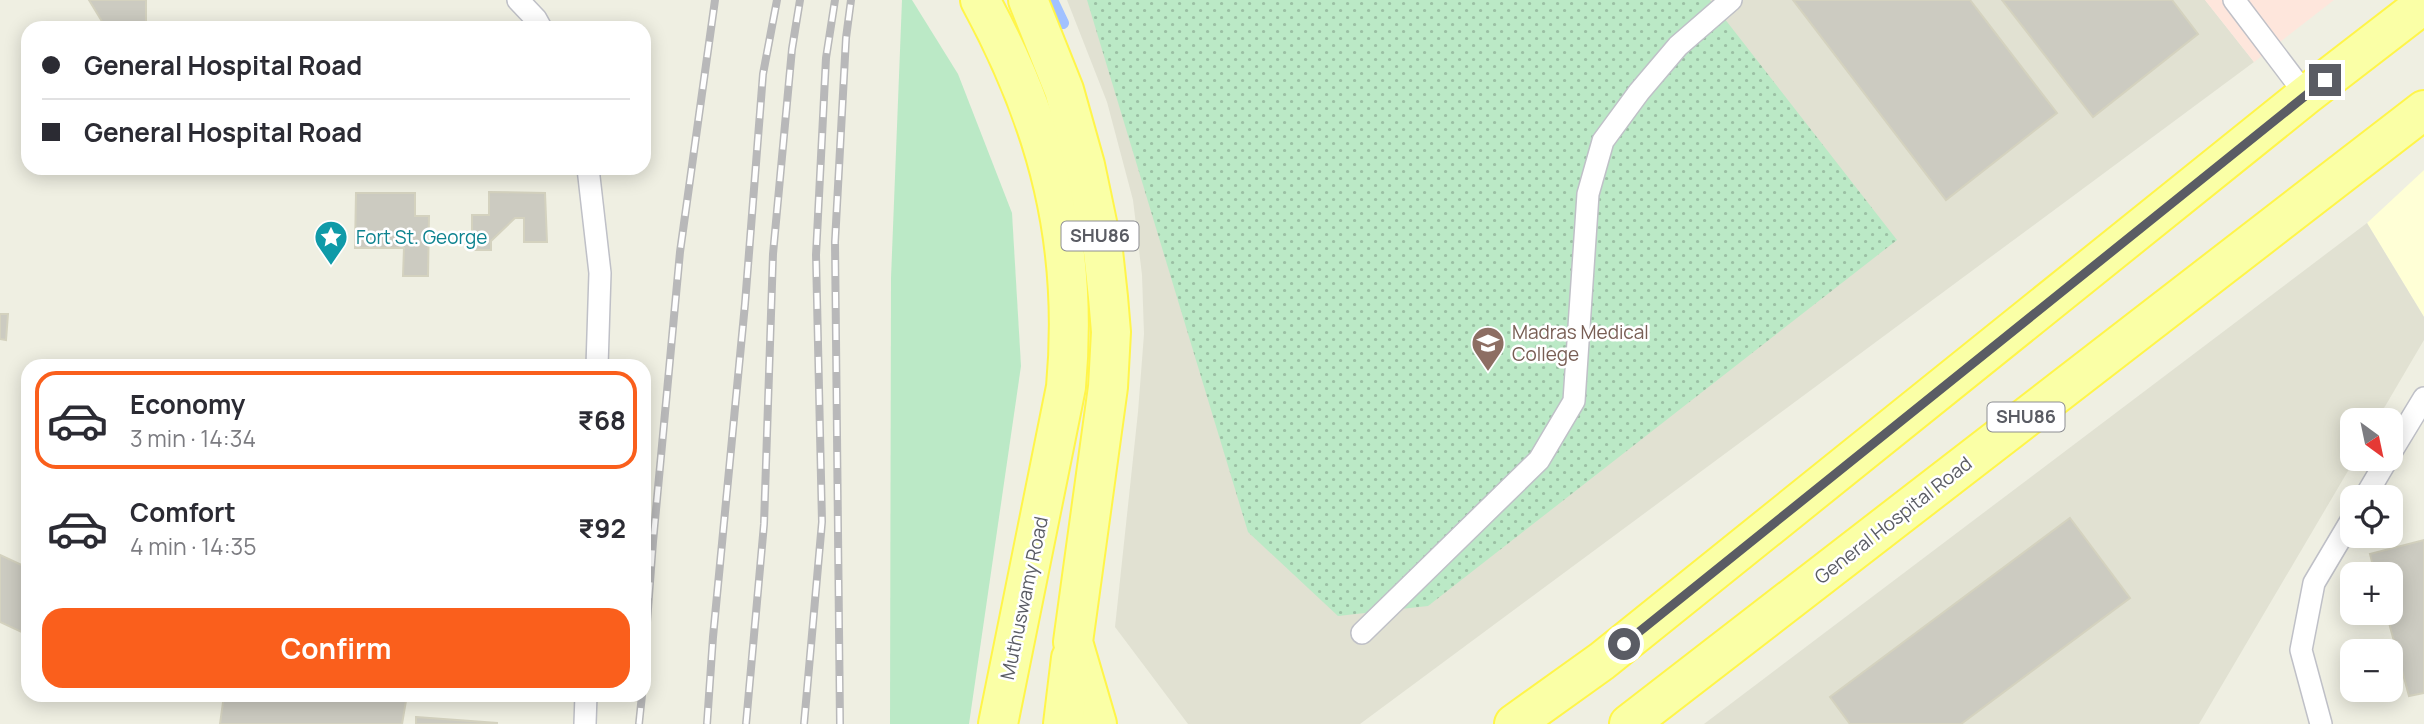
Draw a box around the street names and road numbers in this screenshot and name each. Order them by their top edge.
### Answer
road number: SHU86 [1062,222,1138,250]
road number: SHU86 [1988,402,2064,432]
street label: General Hospital Road [1809,450,1977,590]
street label: Muthuswamy Road [994,514,1054,682]

